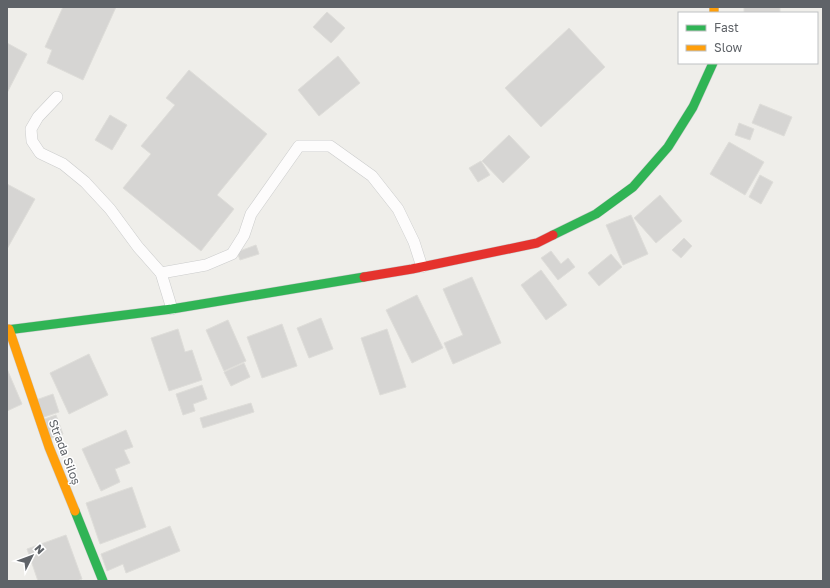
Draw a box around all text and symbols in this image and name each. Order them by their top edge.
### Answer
legend [678,12,818,64]
text: Fast [714,20,739,35]
text: Slow [714,40,742,55]
street label: Strada Siloș [46,417,84,487]
north arrow [12,536,52,576]
text: N [32,542,47,556]

